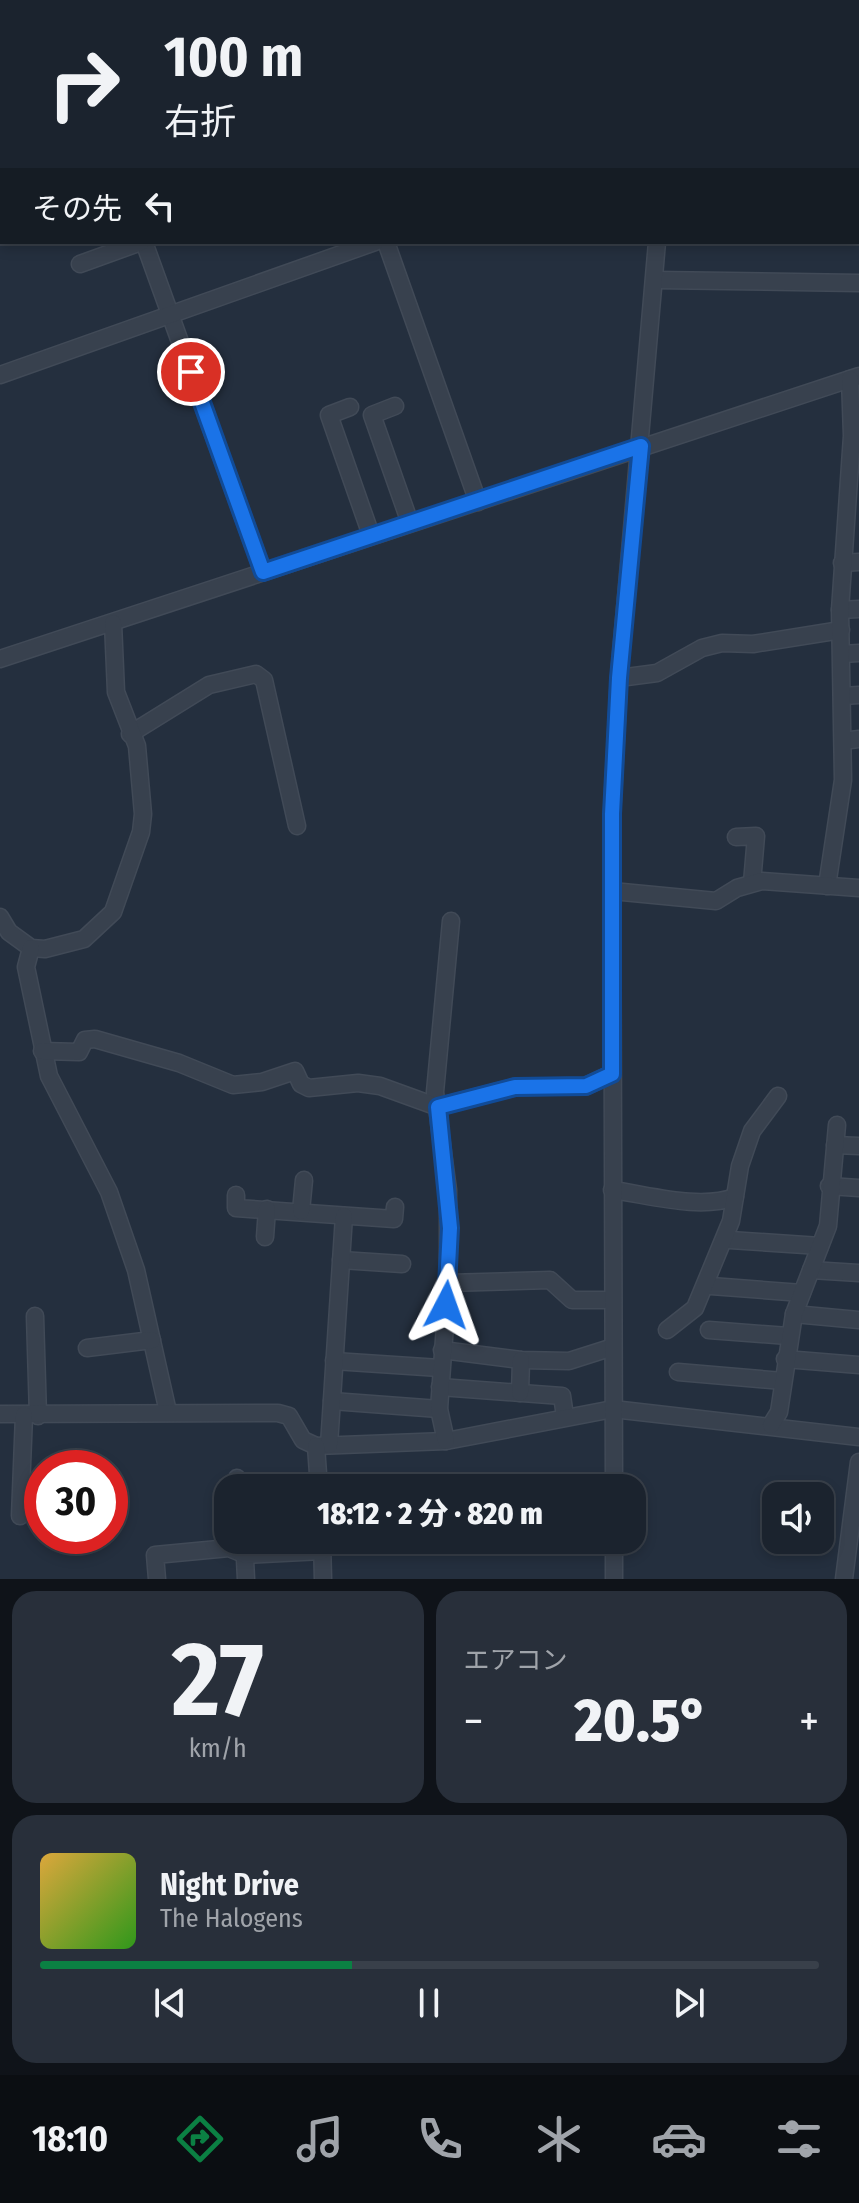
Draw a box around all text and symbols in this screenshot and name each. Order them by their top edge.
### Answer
text: 100 m [164,24,303,91]
icon: right [32,32,136,136]
text: 右折 [164,100,236,144]
icon: left [138,184,182,228]
text: その先 [32,191,122,227]
pin [157,338,225,406]
icon: arrive [169,350,213,394]
position arrow [404,1263,488,1347]
speed limit sign: 30 [24,1450,128,1554]
map controls [762,1482,834,1554]
button: sound [762,1482,834,1554]
text: 18:12 · 2 分 · 820 m [317,1496,543,1532]
text: 27 [172,1618,264,1743]
text: エアコン [464,1645,568,1676]
text: 20.5° [574,1685,708,1757]
text: − [464,1695,483,1748]
text: + [799,1695,819,1748]
text: km/h [189,1733,247,1764]
text: Night Drive [160,1867,299,1903]
text: The Halogens [160,1903,303,1934]
icon: previous [148,1981,192,2025]
icon: pause [407,1981,451,2025]
icon: next [667,1981,711,2025]
icon: directions [172,2111,228,2167]
icon: music [292,2111,348,2167]
icon: phone [412,2111,468,2167]
icon: climate [531,2111,587,2167]
icon: car [651,2111,707,2167]
icon: filters [771,2111,827,2167]
text: 18:10 [32,2117,108,2161]

